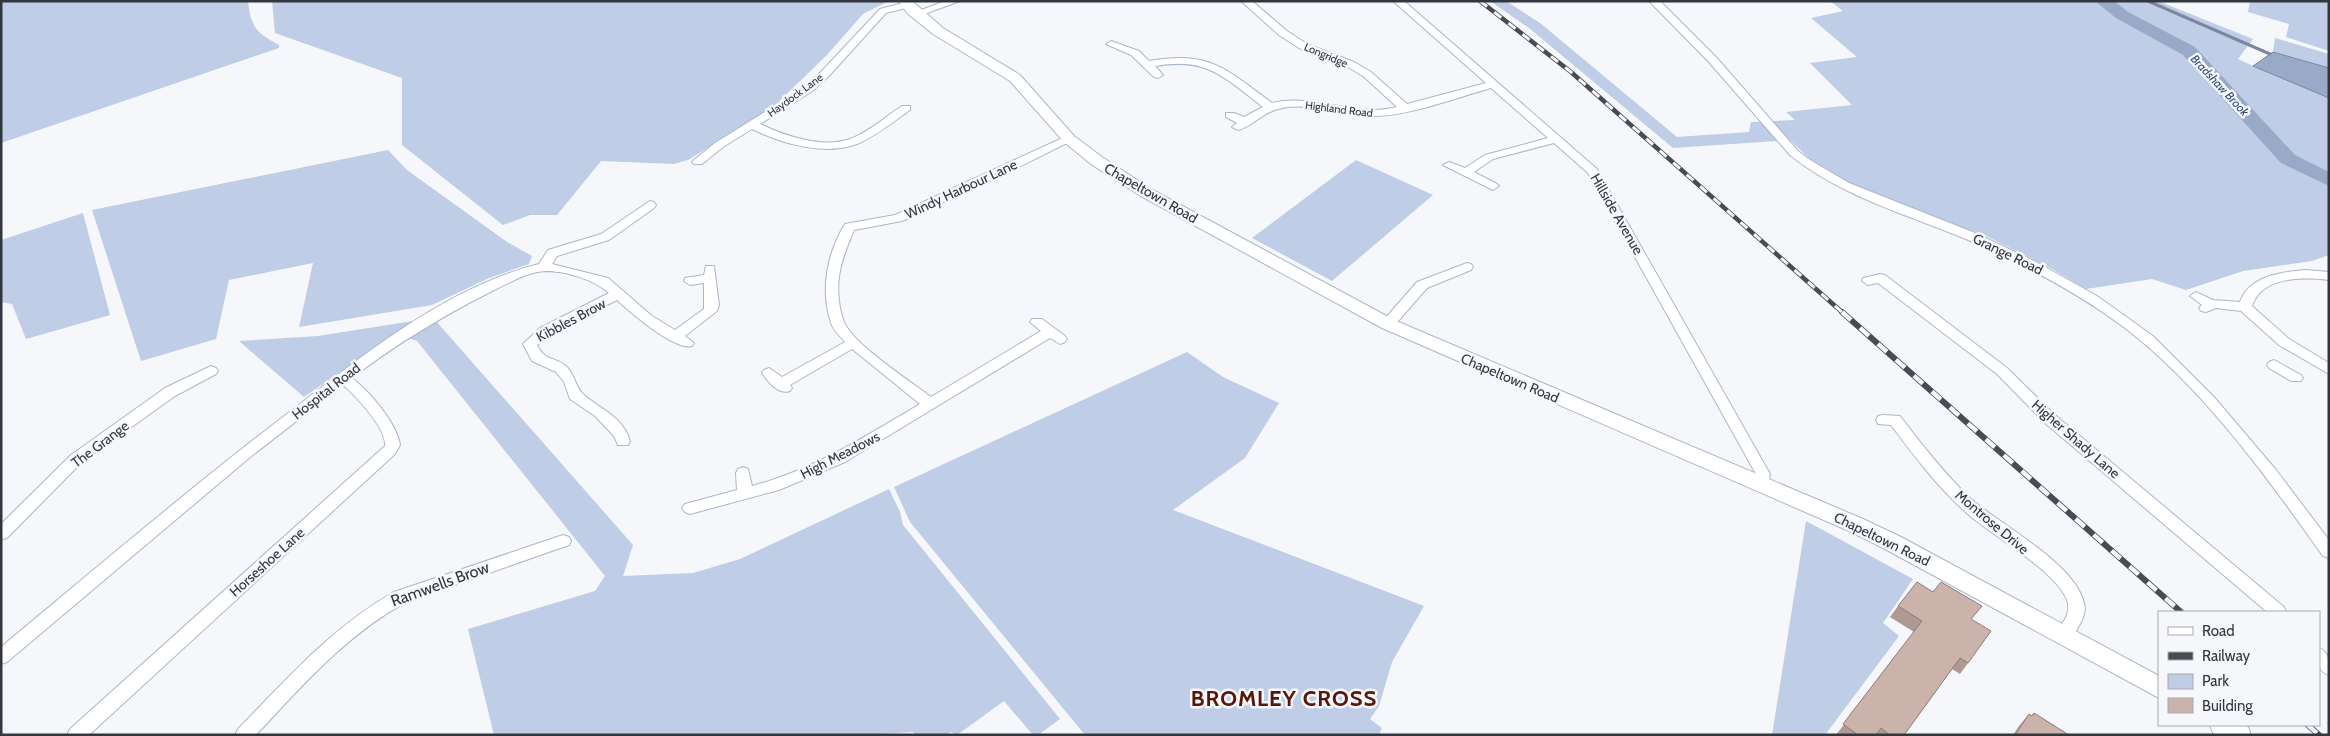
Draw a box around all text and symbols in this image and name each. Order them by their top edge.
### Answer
street label: Longridge [1302,40,1350,71]
water label: Bradshaw Brook [2188,51,2253,119]
street label: Haydock Lane [764,70,826,120]
street label: Highland Road [1304,98,1374,120]
street label: Windy Harbour Lane [902,155,1020,223]
street label: Chapeltown Road [1101,159,1201,227]
street label: Hillside Avenue [1587,170,1647,258]
street label: Grange Road [1970,229,2046,279]
street label: Kibbles Brow [533,294,609,346]
street label: Chapeltown Road [1458,349,1562,407]
street label: Hospital Road [288,359,364,423]
street label: Higher Shady Lane [2028,396,2124,482]
street label: The Grange [68,416,132,472]
street label: High Meadows [797,427,883,483]
street label: Montrose Drive [1951,486,2033,558]
street label: Chapeltown Road [1831,508,1933,570]
street label: Horseshoe Lane [226,524,308,600]
street label: Ramwells Brow [388,557,492,611]
legend [2158,611,2320,726]
text: Road [2202,622,2235,640]
text: Railway [2202,647,2251,665]
text: Park [2202,672,2229,690]
district label: BROMLEY CROSS [1191,685,1377,712]
text: Building [2202,697,2253,715]

